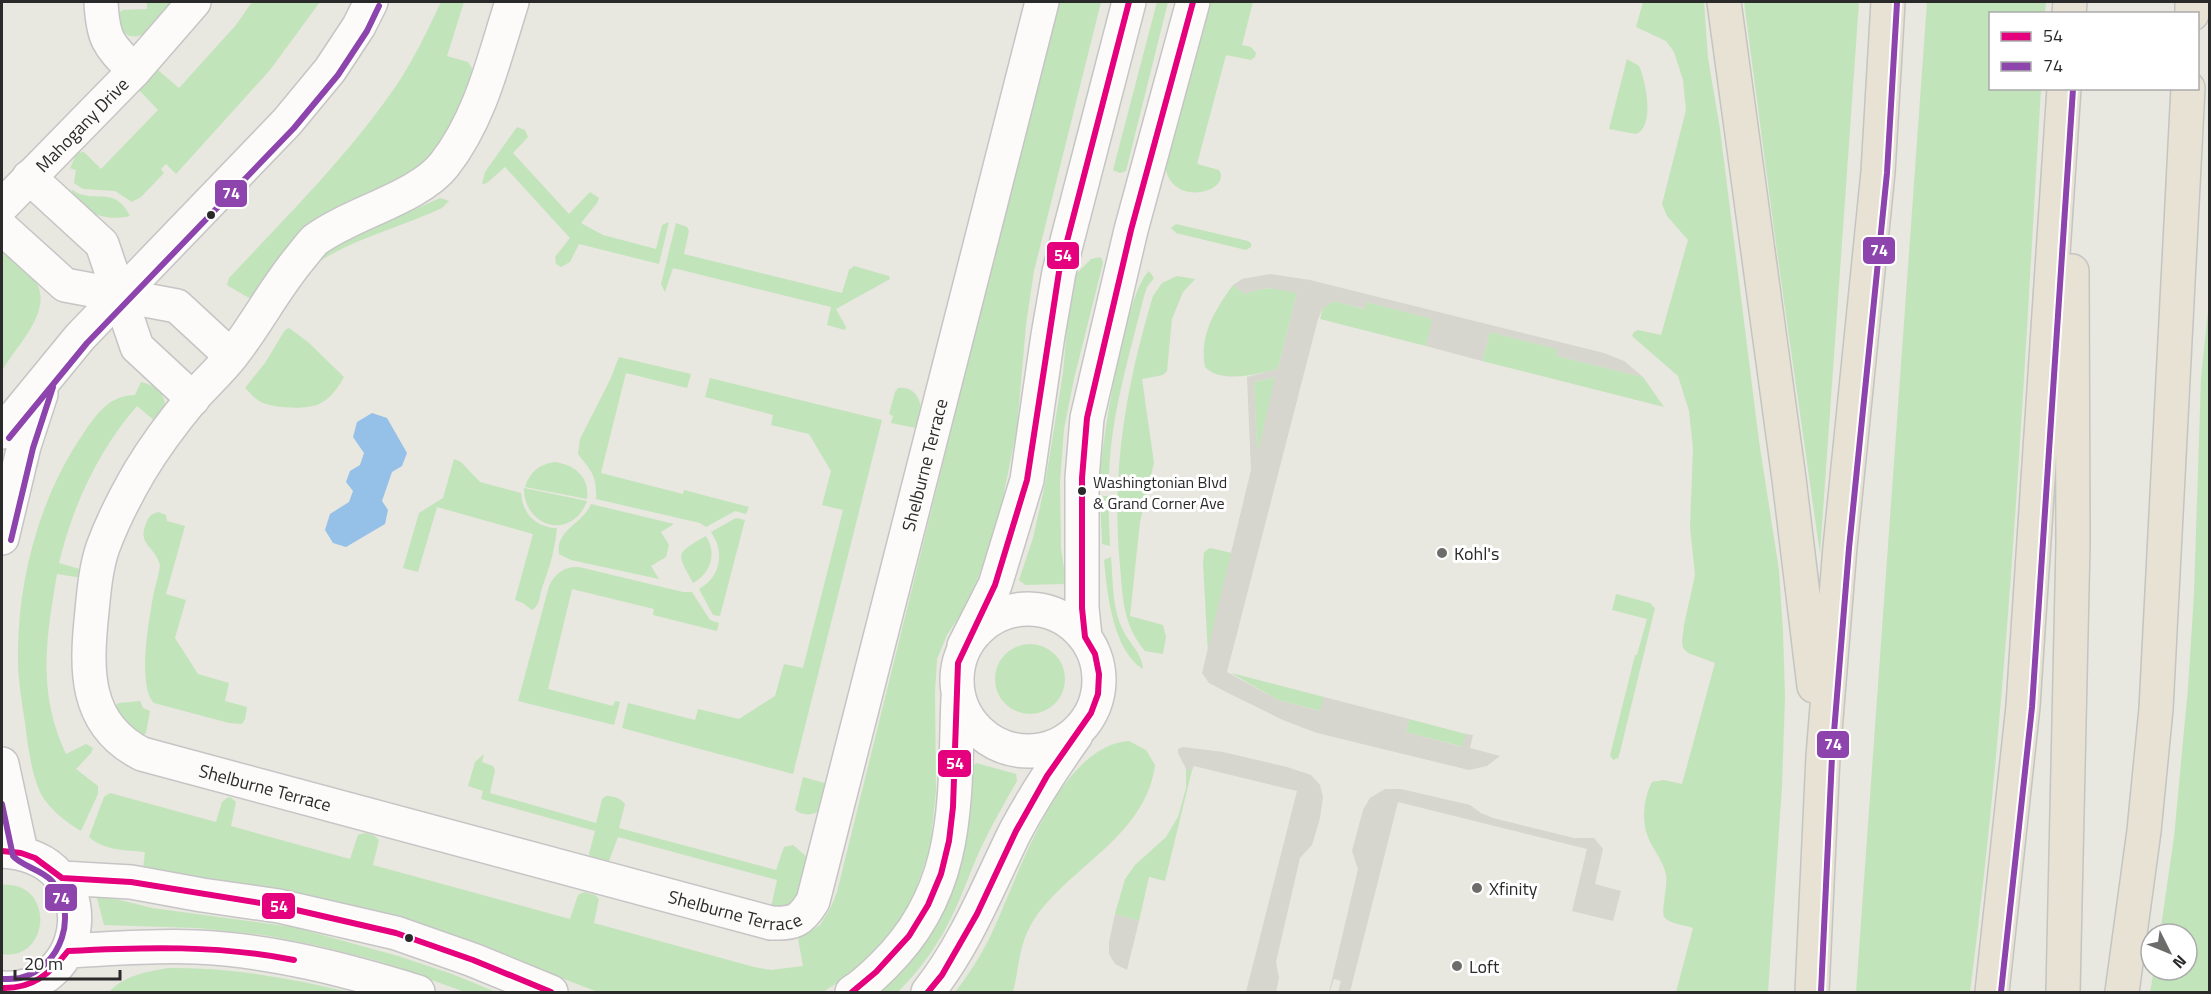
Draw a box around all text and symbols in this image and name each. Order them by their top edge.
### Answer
legend [1989,12,2199,90]
text: 54 [2043,22,2063,49]
text: 74 [2043,52,2063,79]
street label: Mahogany Drive [29,71,134,178]
line badge: 74 [214,179,248,208]
text: 74 [222,181,240,205]
unlabelled marker [205,209,217,221]
line badge: 74 [1862,236,1896,265]
text: 74 [1870,238,1888,262]
line badge: 54 [1046,241,1080,270]
text: 54 [1054,243,1072,267]
street label: Shelburne Terrace [894,396,954,534]
place label: Washingtonian Blvd & Grand Corner Ave [1093,470,1227,515]
marker: Washingtonian Blvd & Grand Corner Ave [1076,485,1088,497]
place label: Kohl's [1454,540,1499,567]
marker: Kohl's [1435,546,1449,560]
line badge: 74 [1816,730,1850,759]
text: 74 [1824,732,1842,756]
line badge: 54 [937,749,972,778]
text: 54 [946,751,964,775]
street label: Shelburne Terrace [196,756,334,818]
place label: Xfinity [1489,875,1538,902]
marker: Xfinity [1470,881,1484,895]
line badge: 74 [44,883,78,912]
street label: Shelburne Terrace [665,883,807,937]
text: 74 [52,886,70,910]
line badge: 54 [261,892,296,920]
text: 54 [270,894,288,918]
north arrow [2139,922,2199,982]
unlabelled marker [403,932,415,944]
scale bar [15,943,120,981]
text: 20 m [24,950,63,977]
text: N [2167,950,2193,974]
place label: Loft [1469,953,1500,980]
marker: Loft [1450,959,1464,973]

